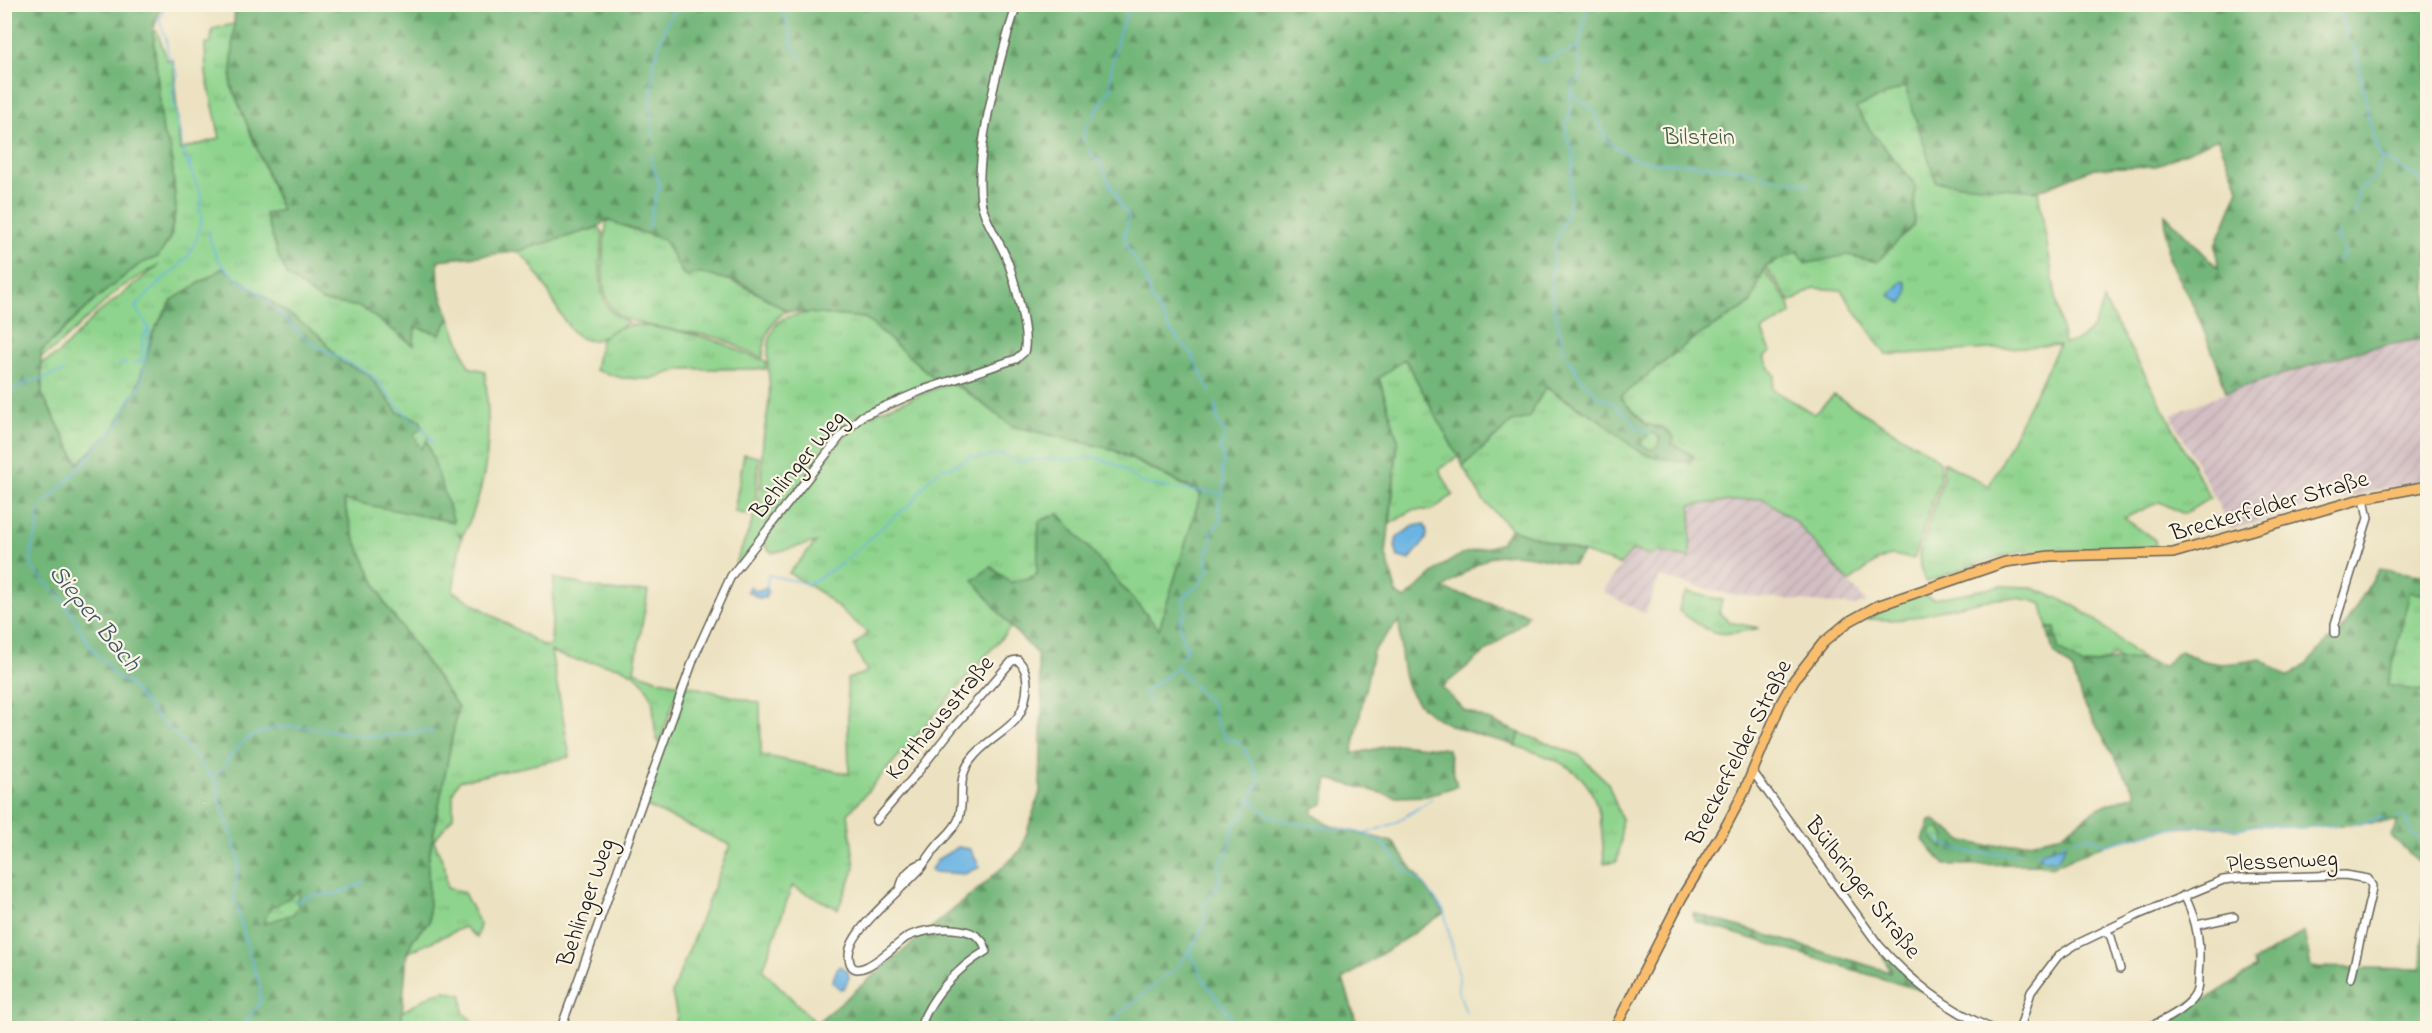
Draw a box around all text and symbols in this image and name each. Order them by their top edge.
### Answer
park label: Bilstein [1662,121,1735,156]
street label: Behlinger Weg [742,403,855,529]
street label: Breckerfelder Straße [2166,462,2373,553]
water label: Sieper Bach [38,557,149,681]
street label: Kotthausstraße [878,648,1004,789]
street label: Breckerfelder Straße [1678,654,1802,853]
street label: Bülbringer Straße [1795,809,1929,967]
street label: Behlinger Weg [549,834,626,973]
street label: Plessenweg [2226,842,2339,883]

